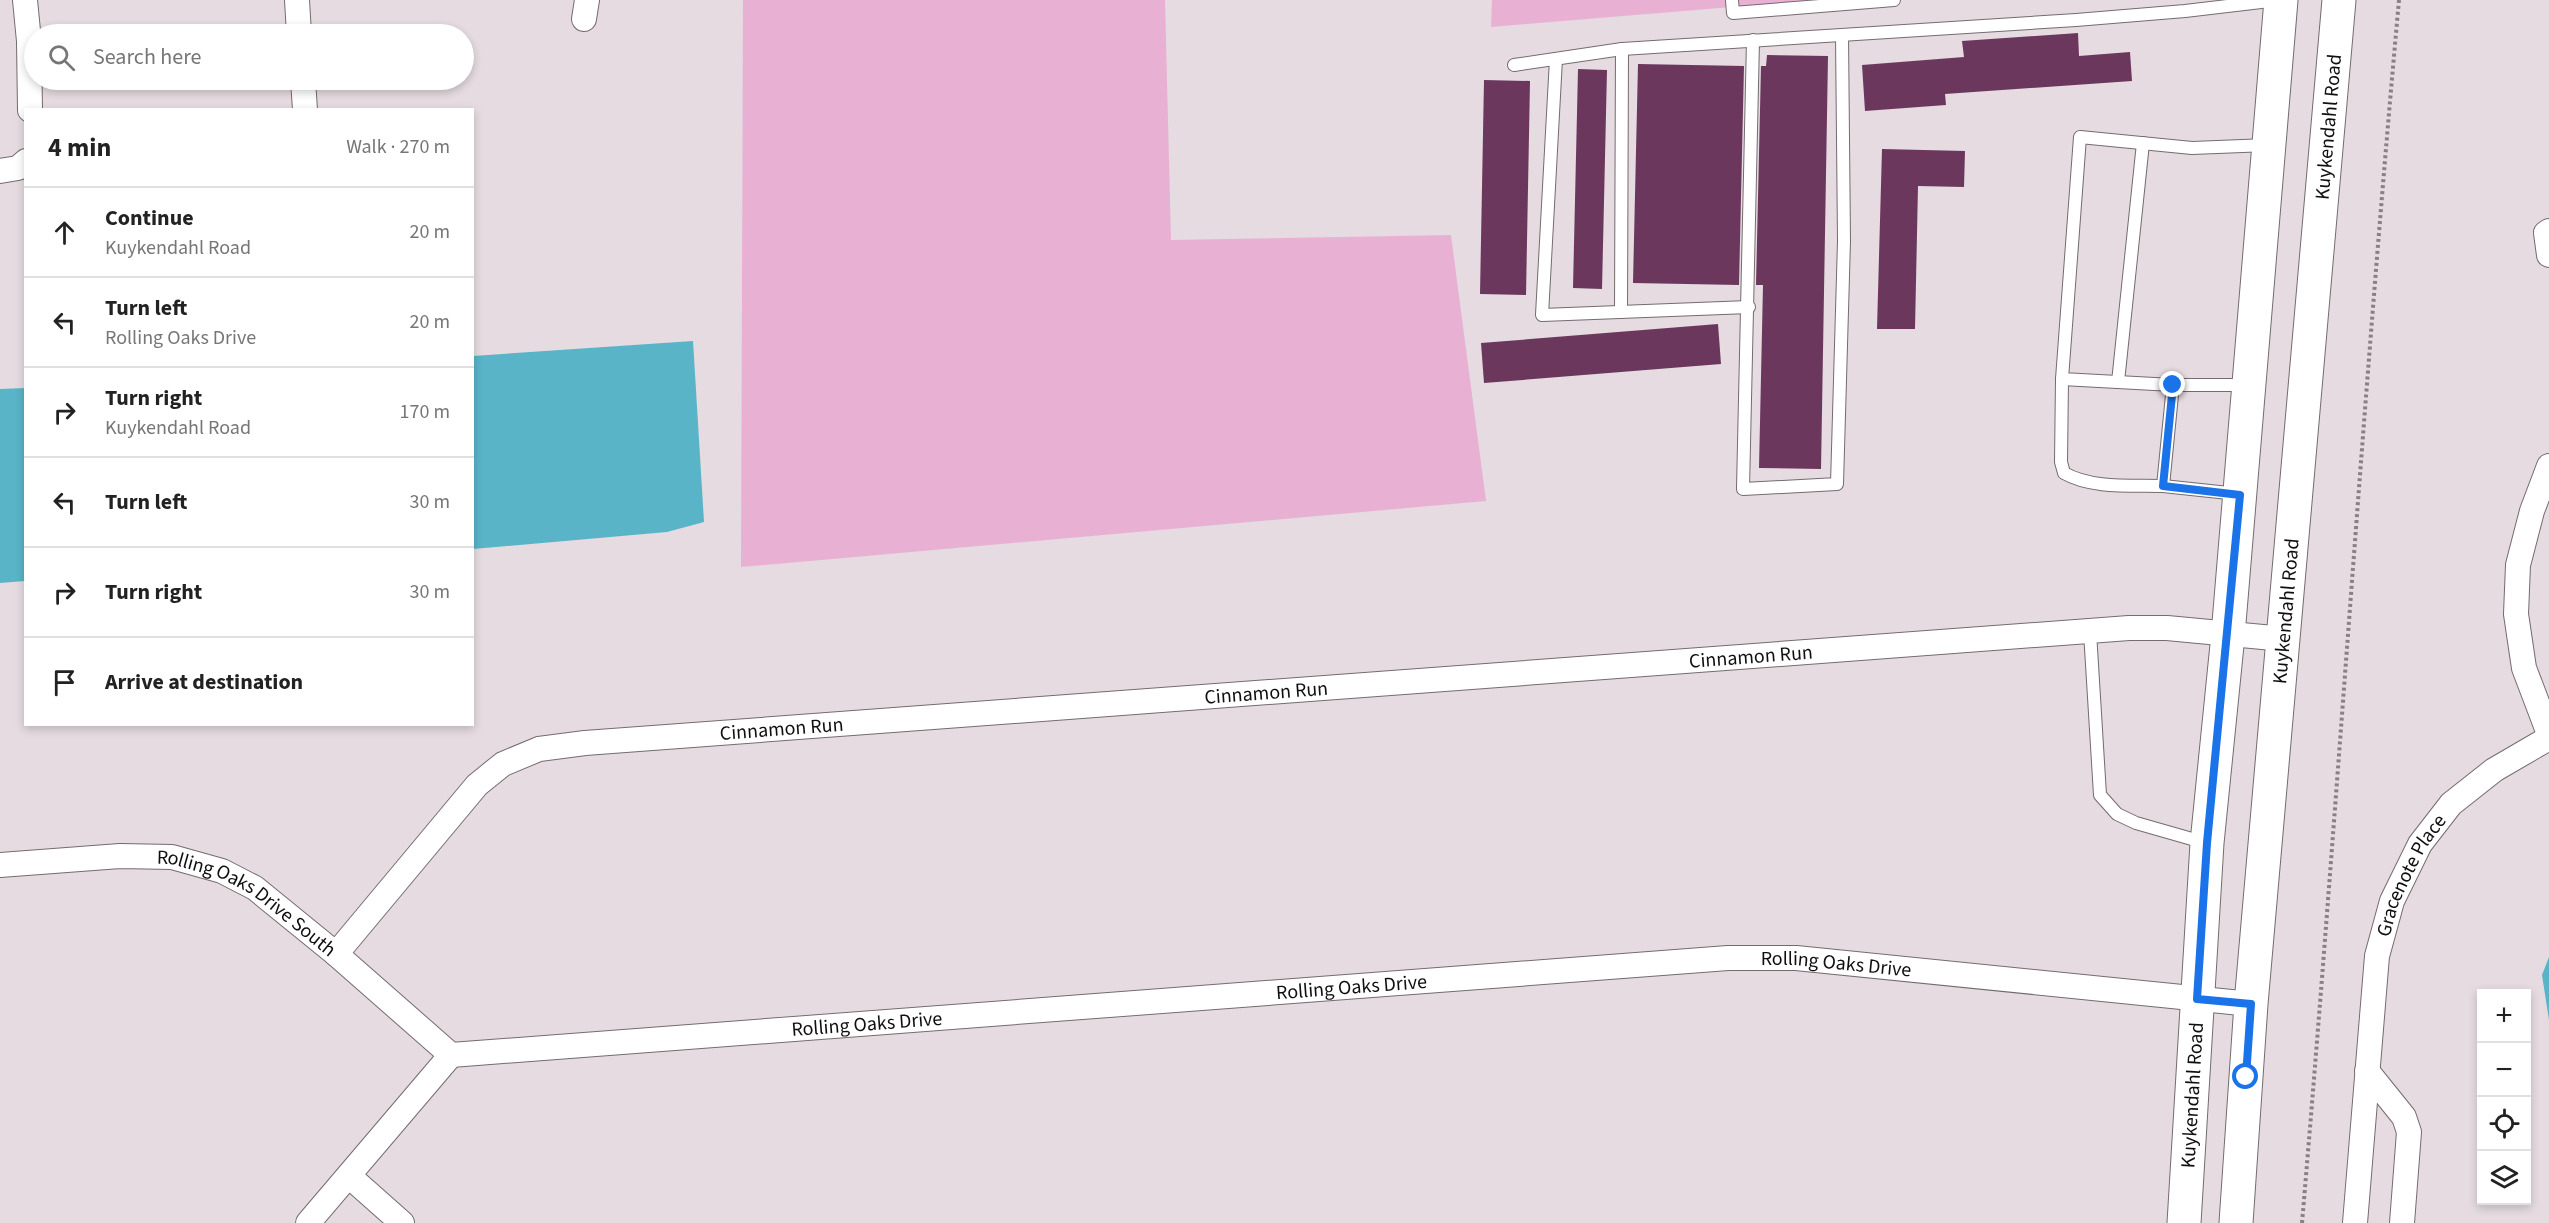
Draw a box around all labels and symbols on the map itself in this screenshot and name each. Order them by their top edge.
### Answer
street label: Kuykendahl Road [2309,53,2349,201]
route end [2159,371,2185,397]
street label: Kuykendahl Road [2266,537,2307,685]
street label: Cinnamon Run [1688,639,1814,676]
street label: Cinnamon Run [1203,675,1329,712]
street label: Cinnamon Run [719,711,844,748]
street label: Gracenote Place [2370,808,2453,940]
street label: Rolling Oaks Drive South [157,843,342,964]
street label: Rolling Oaks Drive [1761,945,1913,985]
street label: Rolling Oaks Drive [1275,968,1428,1007]
street label: Rolling Oaks Drive [790,1005,943,1044]
street label: Kuykendahl Road [2174,1022,2211,1169]
route start [2232,1063,2258,1089]

